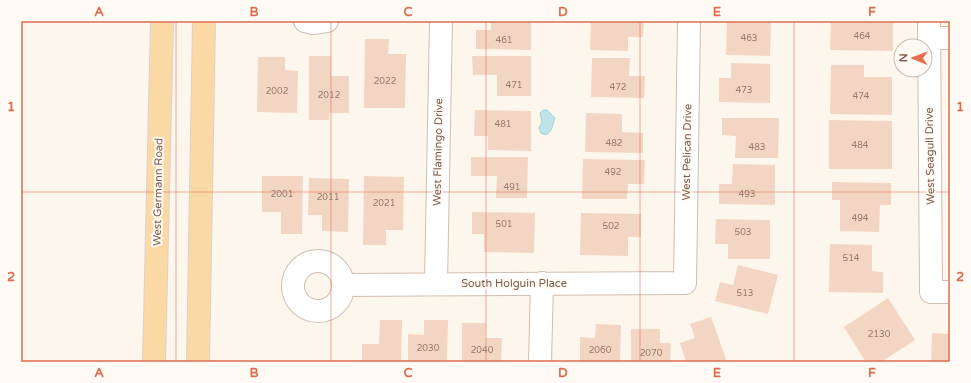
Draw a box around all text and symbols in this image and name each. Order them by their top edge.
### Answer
text: A [94,4,104,20]
text: B [249,4,259,20]
text: C [403,4,413,20]
text: D [558,4,568,20]
text: E [713,4,721,20]
text: F [868,4,876,20]
house number: 464 [854,31,871,42]
house number: 463 [741,33,757,44]
house number: 461 [496,35,512,46]
north arrow [893,38,933,78]
text: N [897,53,910,62]
house number: 2022 [374,76,396,87]
house number: 471 [506,80,522,91]
house number: 472 [610,82,626,93]
house number: 473 [736,85,752,96]
house number: 2002 [266,86,288,97]
house number: 2012 [318,90,340,101]
house number: 474 [853,91,870,102]
street label: West Flamingo Drive [431,98,445,206]
text: 1 [7,99,15,115]
text: 1 [956,99,964,115]
street label: West Pelican Drive [680,103,694,201]
street label: West Seagull Drive [923,107,937,205]
house number: 481 [495,119,511,130]
street label: West Germann Road [151,138,165,246]
house number: 482 [606,138,622,149]
house number: 484 [852,140,869,151]
house number: 483 [749,142,765,153]
house number: 492 [605,167,621,178]
house number: 491 [504,182,520,193]
house number: 2001 [271,189,293,200]
house number: 493 [739,189,755,200]
house number: 2011 [317,192,339,203]
house number: 2021 [373,198,395,209]
house number: 494 [852,213,869,224]
house number: 501 [496,219,512,230]
house number: 502 [603,221,619,232]
house number: 503 [735,227,751,238]
house number: 514 [843,253,860,264]
text: 2 [7,269,15,285]
text: 2 [956,269,964,285]
street label: South Holguin Place [461,277,567,290]
house number: 513 [737,288,753,299]
house number: 2130 [868,329,891,340]
house number: 2030 [417,343,440,354]
house number: 2040 [471,345,494,356]
house number: 2060 [589,345,612,356]
house number: 2070 [640,348,663,359]
text: A [94,365,104,381]
text: B [249,365,259,381]
text: C [403,365,413,381]
text: D [558,365,568,381]
text: E [713,365,721,381]
text: F [868,365,876,381]

